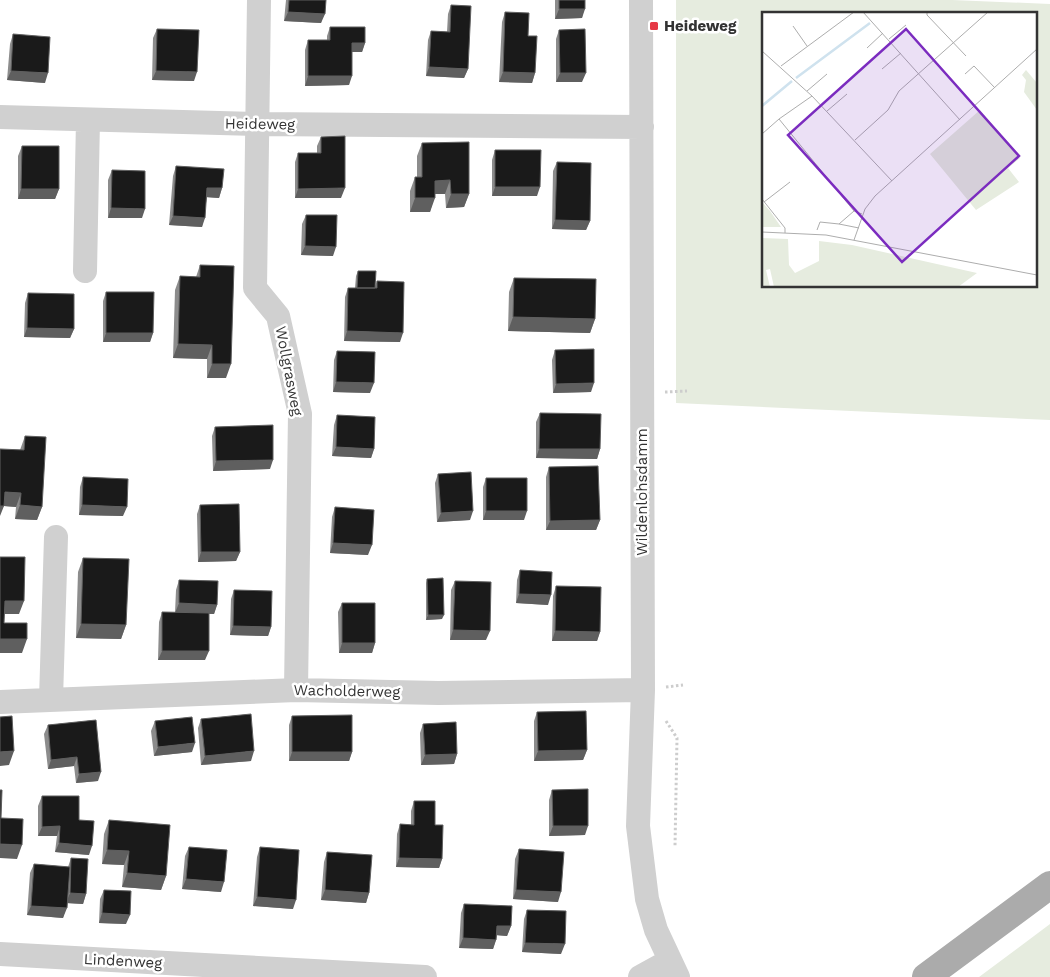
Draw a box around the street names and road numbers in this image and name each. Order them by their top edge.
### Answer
street label: Heideweg [225,114,295,134]
street label: Wollgrasweg [271,325,307,417]
street label: Wildenlohsdamm [633,428,651,556]
street label: Wacholderweg [293,681,401,701]
street label: Lindenweg [83,950,163,972]

